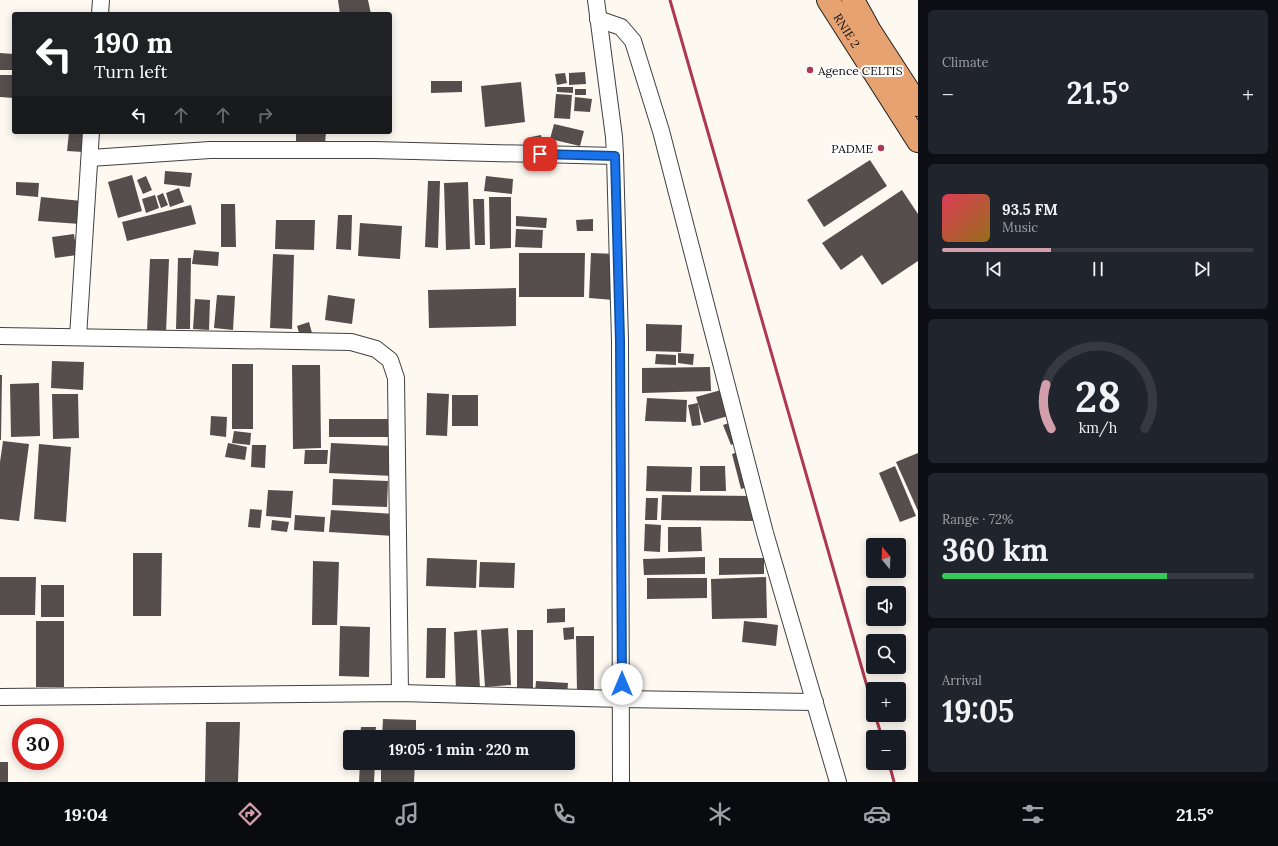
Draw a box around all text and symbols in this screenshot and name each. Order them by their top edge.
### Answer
street label: RNIE 2 [831,10,864,50]
text: 190 m [94,25,172,61]
icon: left [28,28,80,80]
text: Climate [942,54,989,71]
text: Turn left [94,60,167,83]
place label: Agence CELTIS [817,63,903,78]
marker: Agence CELTIS [805,65,815,75]
text: 21.5° [1067,74,1129,112]
text: − [942,80,954,108]
text: + [1242,80,1254,108]
icon: left [128,104,150,126]
icon: ahead [170,104,192,126]
icon: ahead [212,104,234,126]
icon: right [254,104,276,126]
pin [523,137,557,171]
place label: PADME [831,141,873,156]
icon: arrive [529,143,551,165]
marker: PADME [876,143,886,153]
text: 93.5 FM [1002,200,1058,219]
text: Music [1002,219,1038,236]
icon: previous [983,258,1005,280]
icon: pause [1087,258,1109,280]
icon: next [1191,258,1213,280]
text: 28 [1075,370,1121,423]
text: km/h [1079,419,1118,438]
text: Range · 72% [942,511,1013,528]
text: 360 km [942,531,1048,569]
north arrow [866,538,906,578]
map controls [866,538,906,770]
button: sound [866,586,906,626]
button: search [866,634,906,674]
position arrow [601,663,643,705]
text: Arrival [942,672,982,689]
button: + [866,682,906,722]
text: 19:05 [942,692,1014,730]
speed limit sign: 30 [12,718,64,770]
button: − [866,730,906,770]
text: 19:05 · 1 min · 220 m [389,740,529,759]
icon: directions [236,800,264,828]
icon: music [393,800,421,828]
icon: phone [550,800,578,828]
icon: climate [706,800,734,828]
icon: car [863,800,891,828]
icon: filters [1019,800,1047,828]
text: 19:04 [64,803,108,826]
text: 21.5° [1176,803,1214,826]

